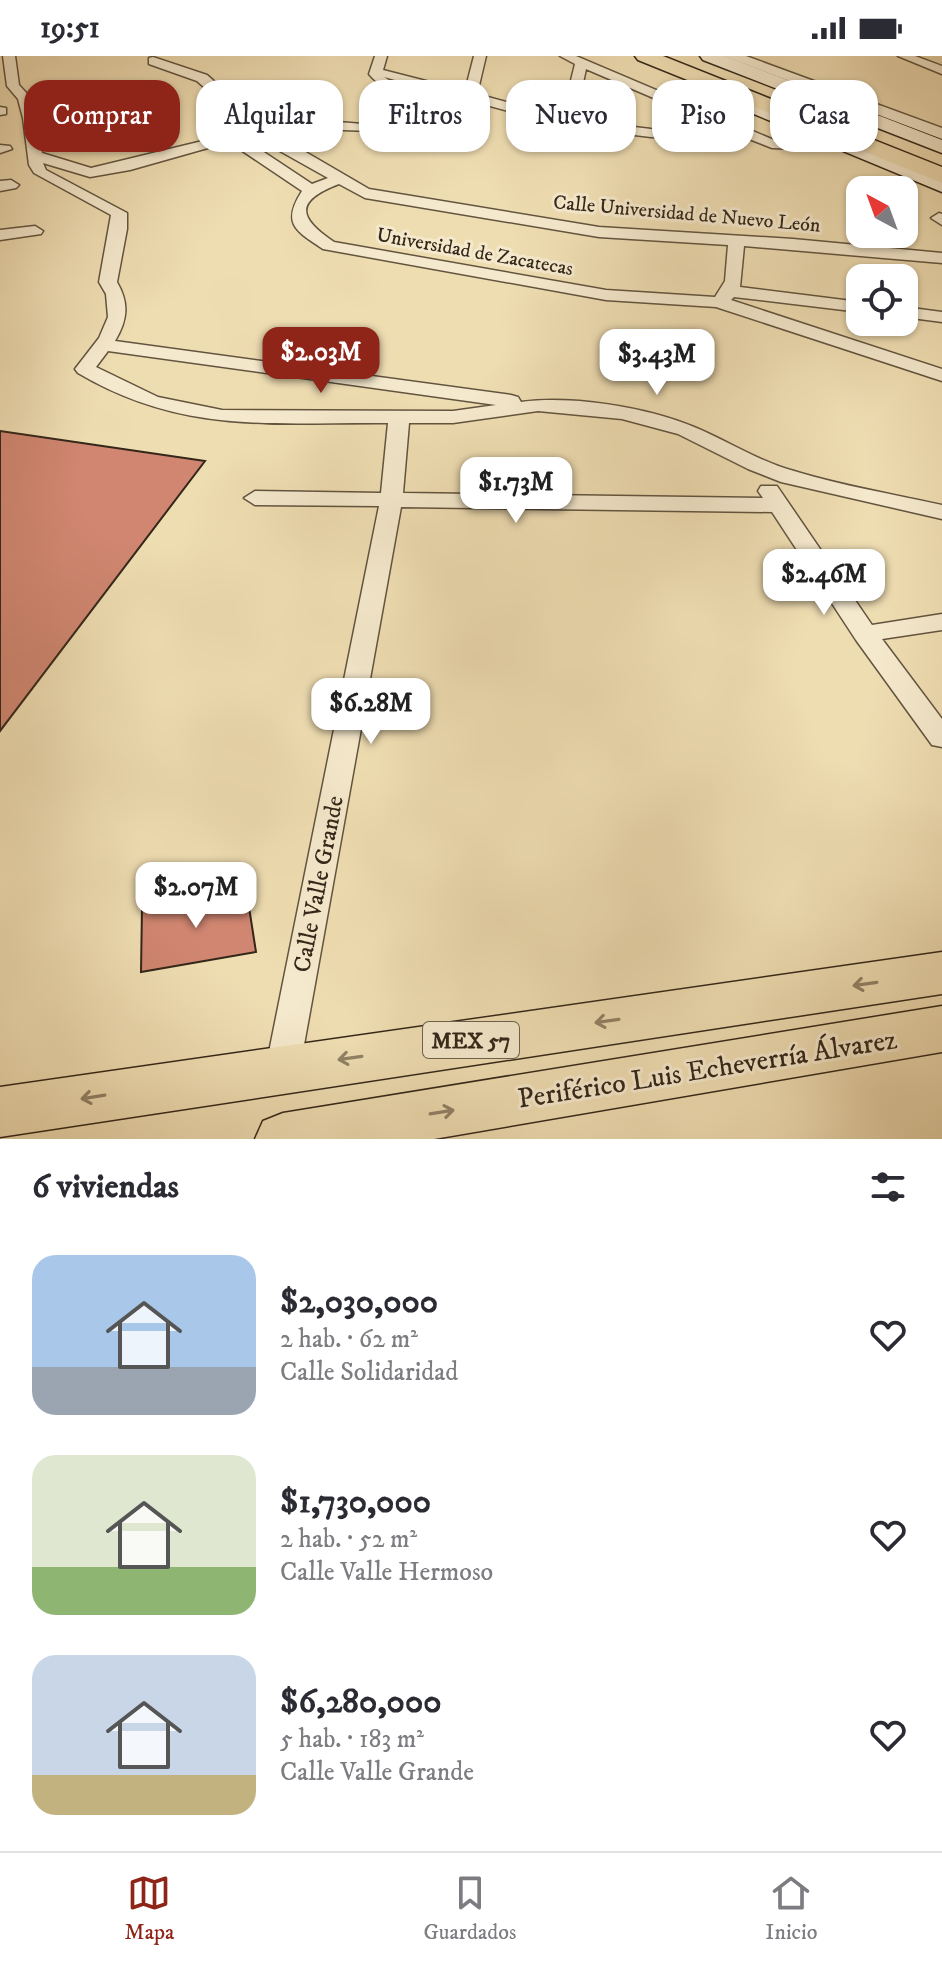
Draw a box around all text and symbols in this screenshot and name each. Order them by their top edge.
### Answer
text: 19:51 [40,10,100,47]
chip: Comprar [24,80,180,152]
chip: Alquilar [196,80,343,152]
chip: Filtros [359,80,490,152]
chip: Nuevo [506,80,636,152]
chip: Piso [652,80,754,152]
chip: Casa [770,80,878,152]
north arrow [846,176,918,248]
map controls [846,176,918,336]
street label: Calle Universidad de Nuevo León [552,190,822,239]
street label: Universidad de Zacatecas [374,223,575,282]
button: locate [846,264,918,336]
pin: $2.03M [256,327,386,395]
pin: $3.43M [592,329,722,397]
text: $2.03M [281,336,361,369]
text: $3.43M [618,338,696,371]
pin: $1.73M [451,457,581,525]
text: $1.73M [478,466,554,499]
pin: $2.46M [759,549,889,617]
text: $2.46M [781,558,867,591]
pin: $6.28M [306,678,436,746]
text: $6.28M [329,687,413,720]
street label: Calle Valle Grande [287,793,351,975]
pin: $2.07M [131,862,261,930]
text: $2.07M [154,871,238,904]
one-way arrow [853,977,878,992]
one-way arrow [595,1014,621,1029]
street label: Periférico Luis Echeverría Álvarez [515,1021,899,1117]
road number: MEX 57 [423,1022,519,1058]
one-way arrow [338,1051,363,1066]
one-way arrow [81,1090,106,1105]
one-way arrow [429,1104,455,1119]
icon: filters [866,1165,910,1209]
text: 6 viviendas [32,1166,179,1208]
text: $2,030,000 [280,1281,438,1323]
icon: home [96,1287,192,1383]
icon: heart [866,1313,910,1357]
text: 2 hab. · 62 m² [280,1323,418,1356]
text: Calle Solidaridad [280,1356,458,1389]
text: $1,730,000 [280,1481,431,1523]
icon: home [96,1487,192,1583]
icon: heart [866,1513,910,1557]
text: 2 hab. · 52 m² [280,1523,417,1556]
text: Calle Valle Hermoso [280,1556,493,1589]
text: $6,280,000 [280,1681,441,1723]
icon: home [96,1687,192,1783]
icon: heart [866,1713,910,1757]
text: 5 hab. · 183 m² [280,1723,424,1756]
text: Calle Valle Grande [280,1756,474,1789]
tab: Mapa [125,1871,174,1946]
tab: Guardados [423,1871,516,1946]
tab: Inicio [765,1871,817,1946]

